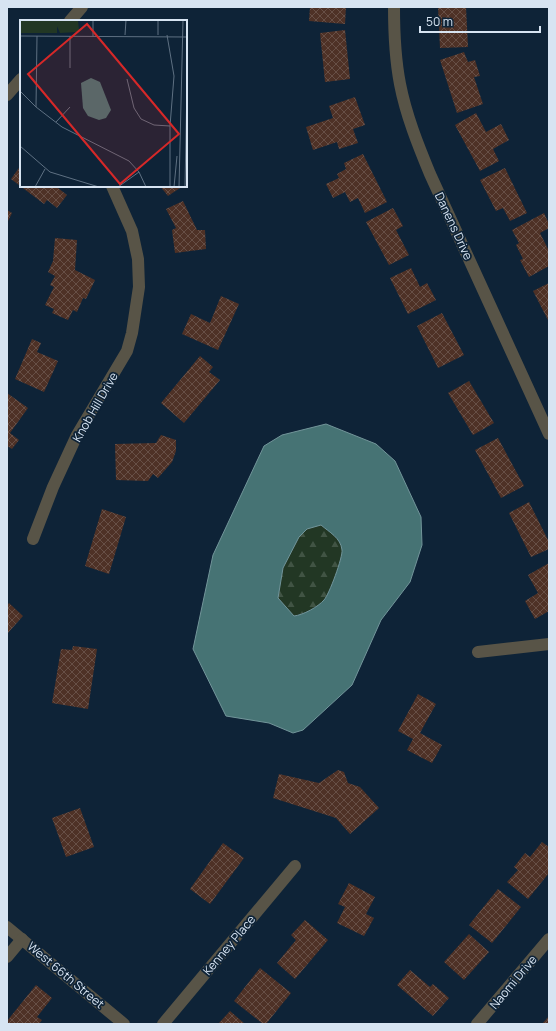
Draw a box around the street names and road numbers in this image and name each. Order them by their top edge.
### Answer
street label: Danens Drive [431,190,477,262]
street label: Knob Hill Drive [68,369,122,445]
street label: Kenney Place [199,911,259,979]
street label: West 66th Street [24,938,108,1012]
street label: Naomi Drive [485,951,541,1013]

